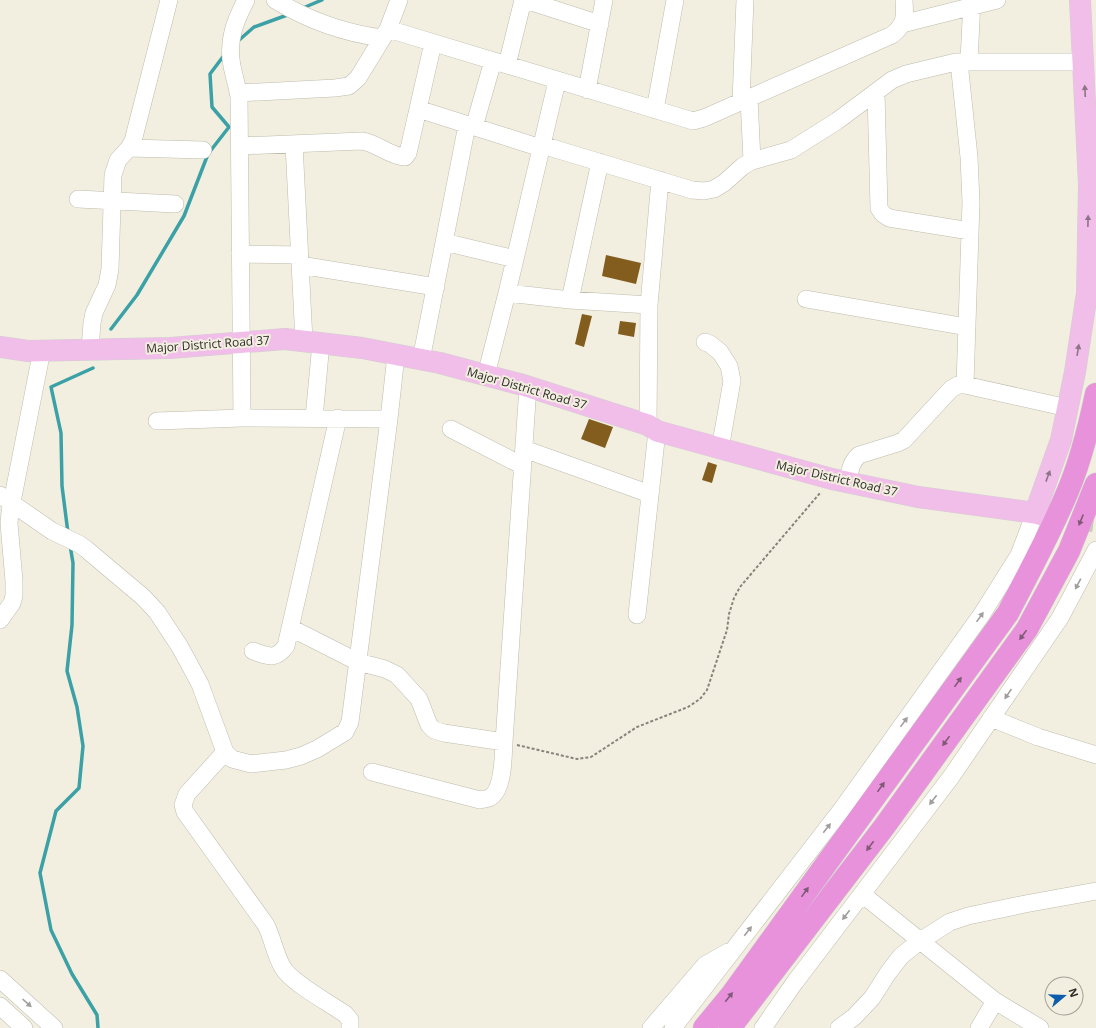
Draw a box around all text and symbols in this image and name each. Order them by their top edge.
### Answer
one-way arrow [1081,85,1088,97]
one-way arrow [1085,215,1092,227]
street label: Major District Road 37 [146,331,271,357]
one-way arrow [1075,344,1081,356]
street label: Major District Road 37 [465,363,589,413]
street label: Major District Road 37 [775,456,899,500]
one-way arrow [1045,470,1051,482]
one-way arrow [1078,514,1084,526]
one-way arrow [1074,579,1081,590]
one-way arrow [976,612,984,622]
one-way arrow [1018,630,1027,641]
one-way arrow [954,677,962,687]
one-way arrow [1004,689,1012,699]
one-way arrow [900,717,908,728]
one-way arrow [942,735,950,746]
one-way arrow [877,782,885,792]
one-way arrow [929,795,937,806]
one-way arrow [823,822,832,833]
one-way arrow [865,840,874,851]
one-way arrow [801,887,809,898]
one-way arrow [842,910,850,920]
one-way arrow [744,925,752,936]
north arrow [1044,976,1084,1016]
text: N [1065,986,1082,999]
one-way arrow [724,992,733,1003]
one-way arrow [22,999,32,1008]

